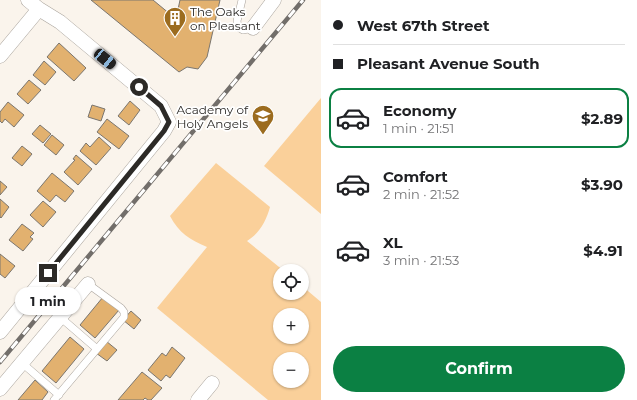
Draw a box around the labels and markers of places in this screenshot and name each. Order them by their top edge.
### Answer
place label: The Oaks on Pleasant [190,4,261,33]
building icon: The Oaks on Pleasant [162,5,188,38]
place label: Academy of Holy Angels [176,102,249,131]
school or university icon: Academy of Holy Angels [250,103,276,136]

